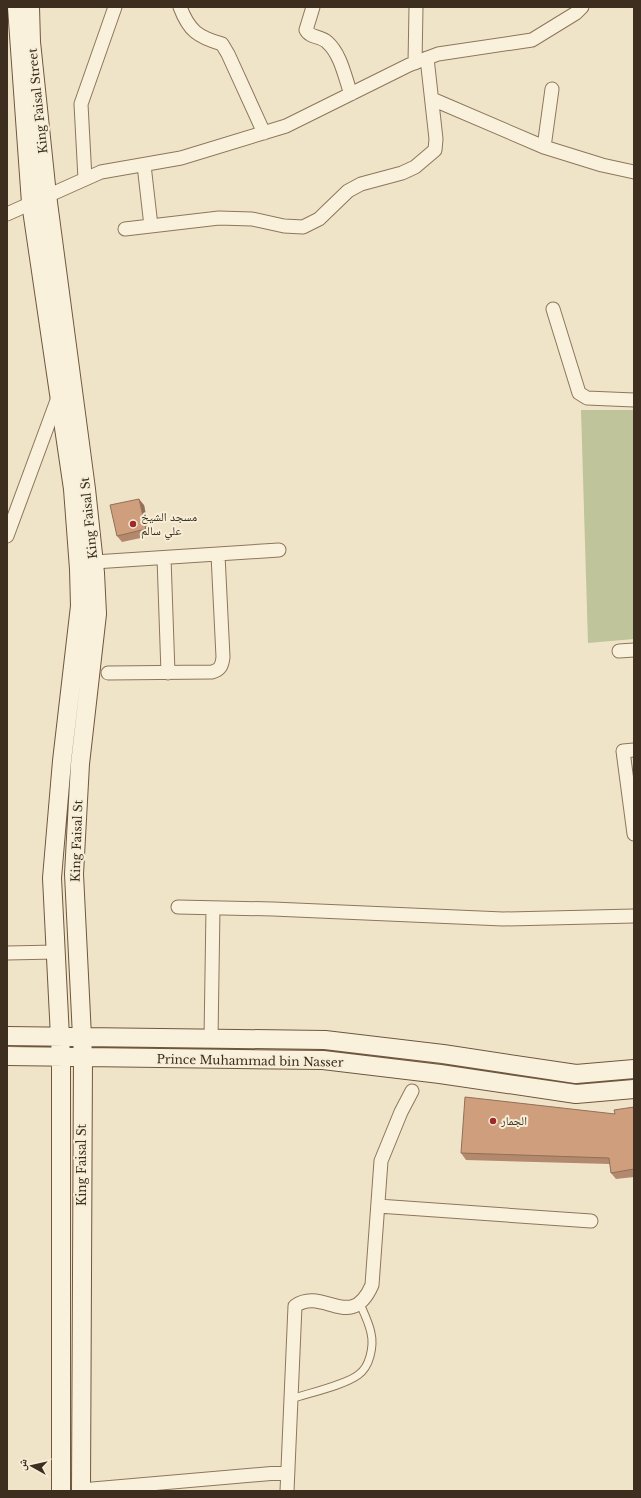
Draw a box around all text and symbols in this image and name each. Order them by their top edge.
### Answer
street label: King Faisal Street [24,47,51,155]
street label: King Faisal St [77,476,100,560]
place label: مسجد الشيخ علي سالم [141,509,197,541]
marker: مسجد الشيخ علي سالم [128,519,138,529]
street label: King Faisal St [68,799,85,882]
street label: Prince Muhammad bin Nasser [156,1051,344,1070]
place label: الجمار [500,1113,527,1128]
marker: الجمار [488,1116,498,1126]
street label: King Faisal St [74,1123,89,1206]
north arrow [12,1446,52,1486]
text: ش [14,1458,31,1472]

